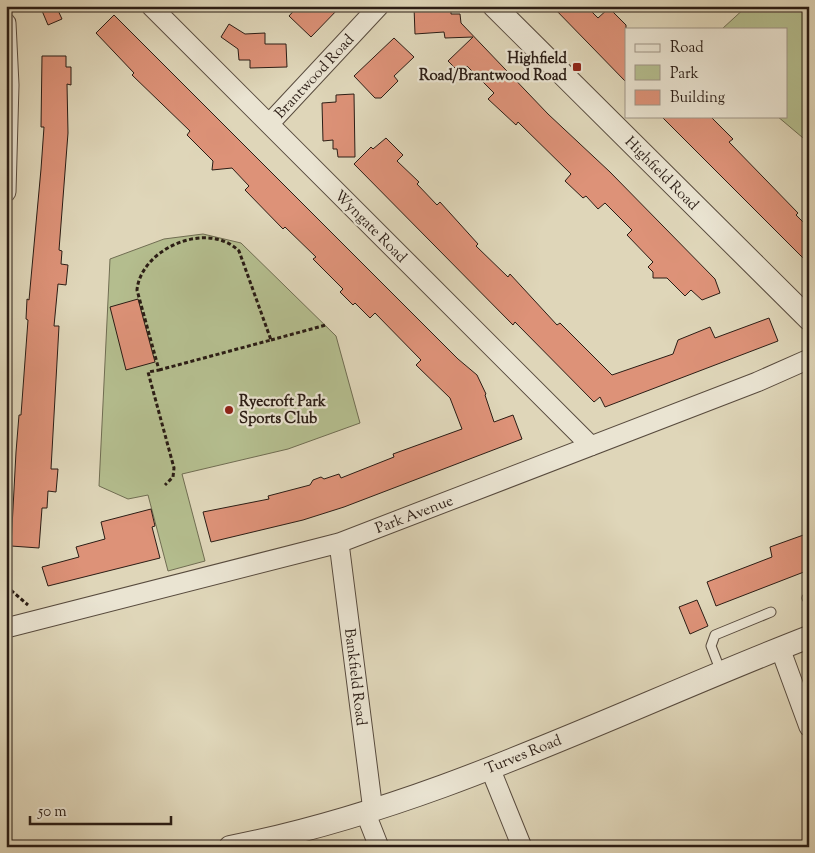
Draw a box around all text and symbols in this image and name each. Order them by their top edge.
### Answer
legend [625,28,788,118]
street label: Brantwood Road [270,30,360,124]
text: Road [670,38,704,59]
place label: Highfield Road/Brantwood Road [419,49,568,87]
marker: Highfield Road/Brantwood Road [571,61,583,73]
text: Park [670,64,699,85]
text: Building [670,88,725,109]
street label: Highfield Road [619,132,703,216]
street label: Wyngate Road [329,186,411,268]
place label: Ryecroft Park Sports Club [239,392,327,430]
marker: Ryecroft Park Sports Club [223,404,235,416]
street label: Park Avenue [372,491,457,540]
street label: Bankfield Road [338,627,371,728]
street label: Turves Road [482,730,565,780]
scale bar [30,793,171,825]
text: 50 m [37,802,67,823]

